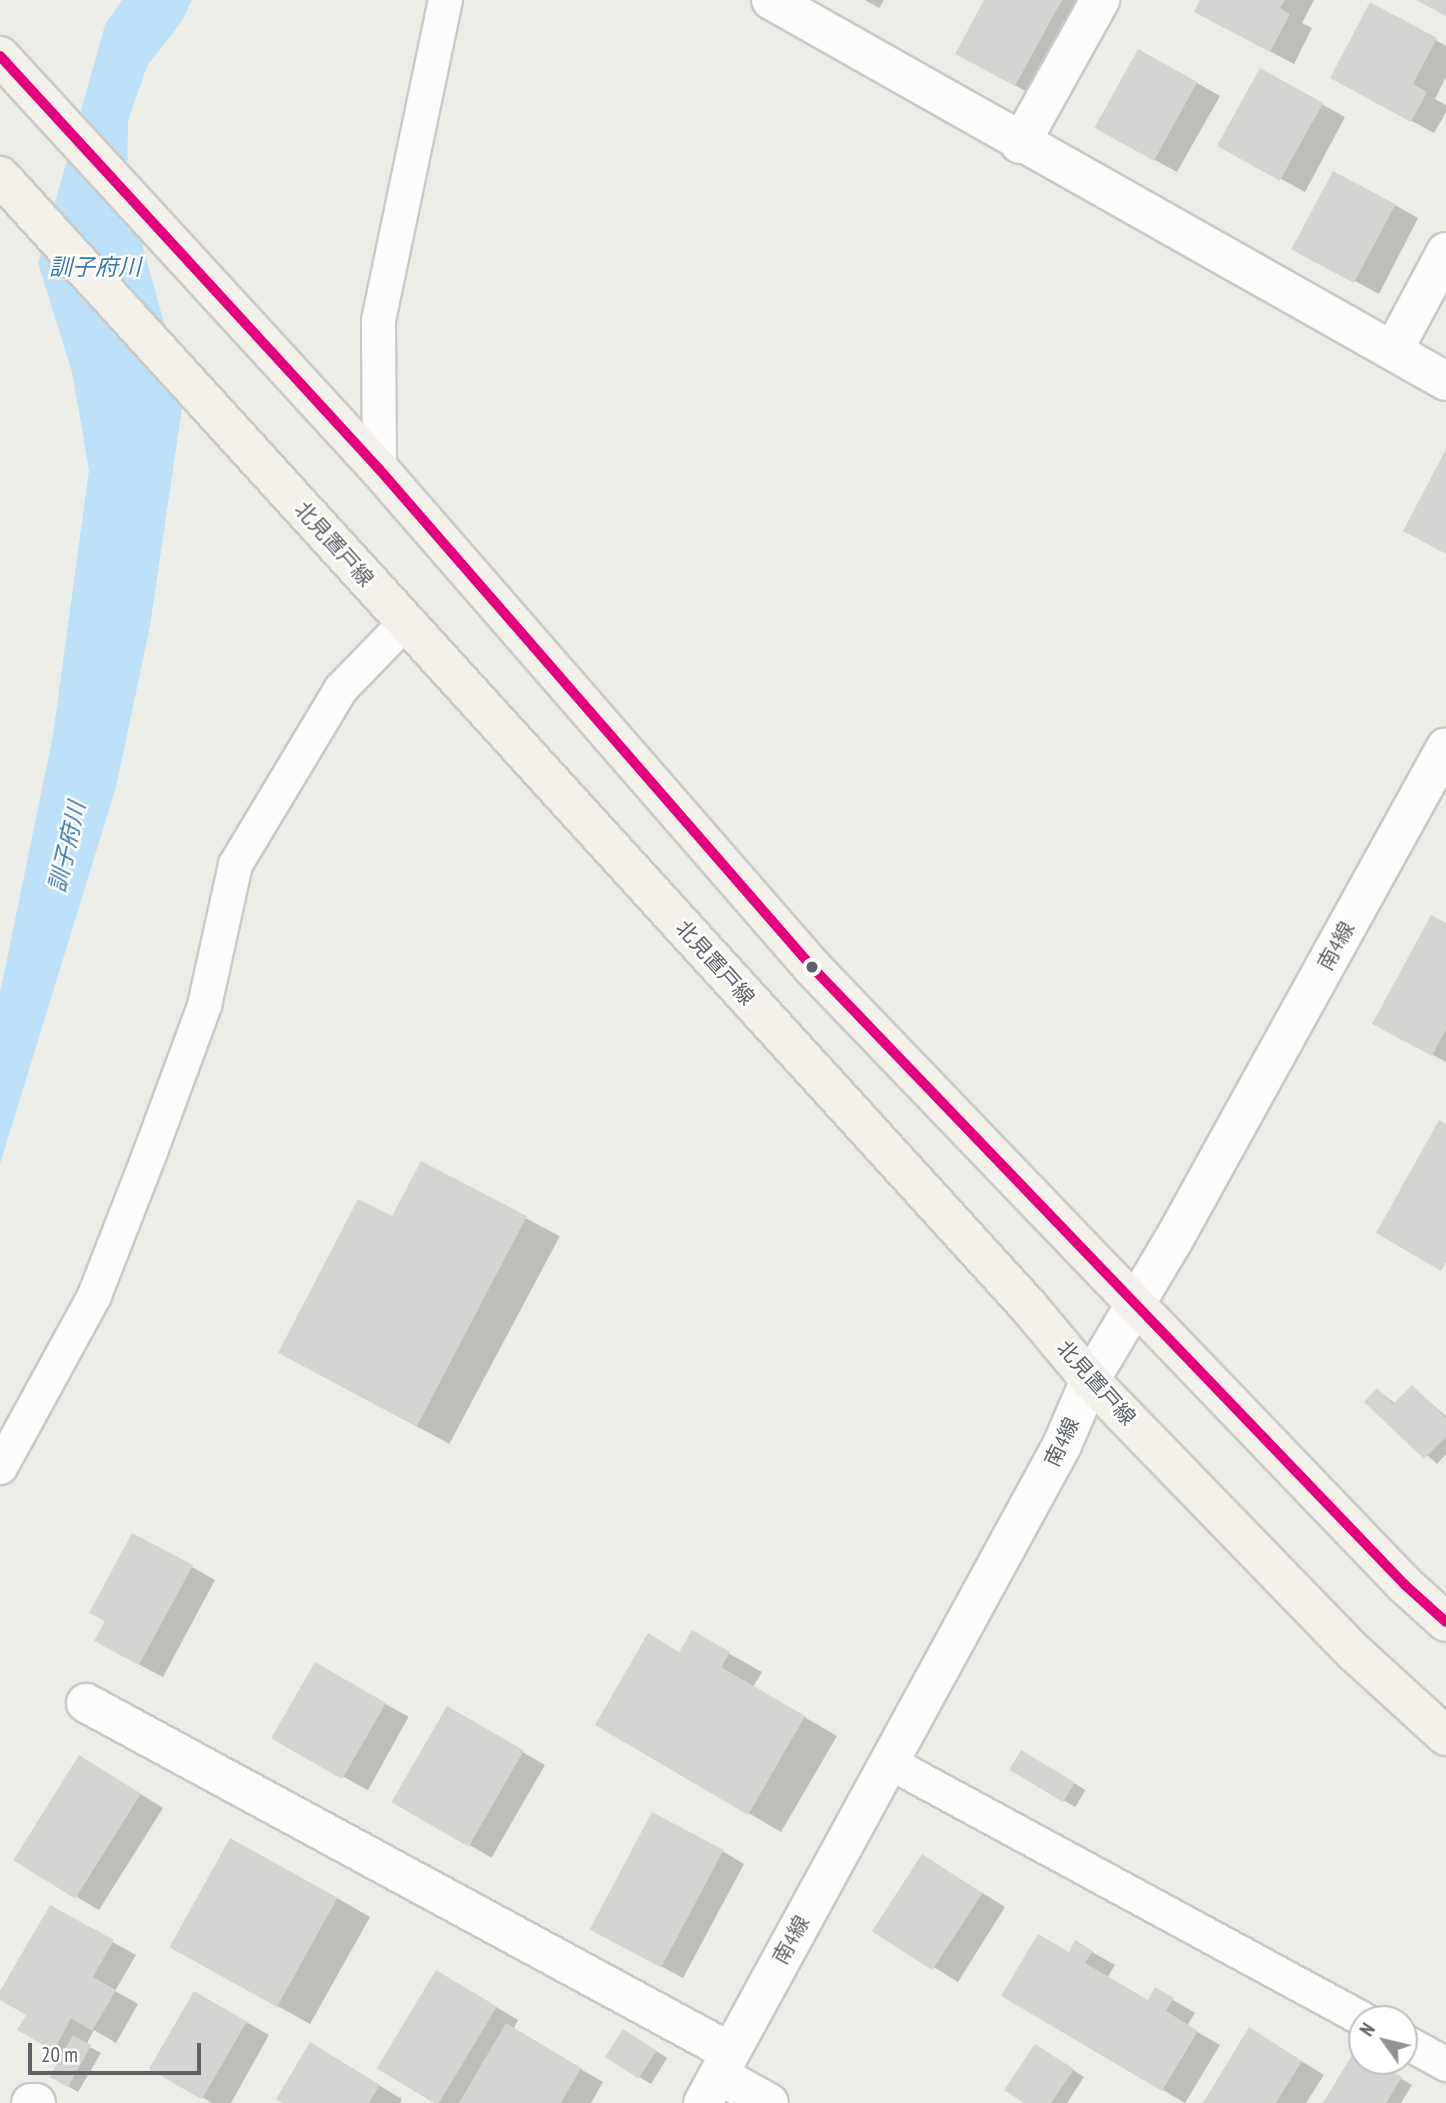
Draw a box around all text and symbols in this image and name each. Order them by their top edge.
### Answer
water label: 訓子府川 [49,253,141,281]
street label: 北見置戸線 [290,497,378,591]
water label: 訓子府川 [43,799,91,895]
street label: 北見置戸線 [671,916,759,1010]
street label: 南4線 [1313,917,1359,975]
unlabelled marker [805,960,819,974]
street label: 北見置戸線 [1052,1336,1140,1430]
street label: 南4線 [1039,1413,1085,1471]
street label: 南4線 [768,1911,814,1969]
north arrow [1348,2005,1418,2075]
text: N [1354,2018,1380,2040]
scale bar [32,2030,205,2074]
text: 20 m [41,2041,78,2068]

